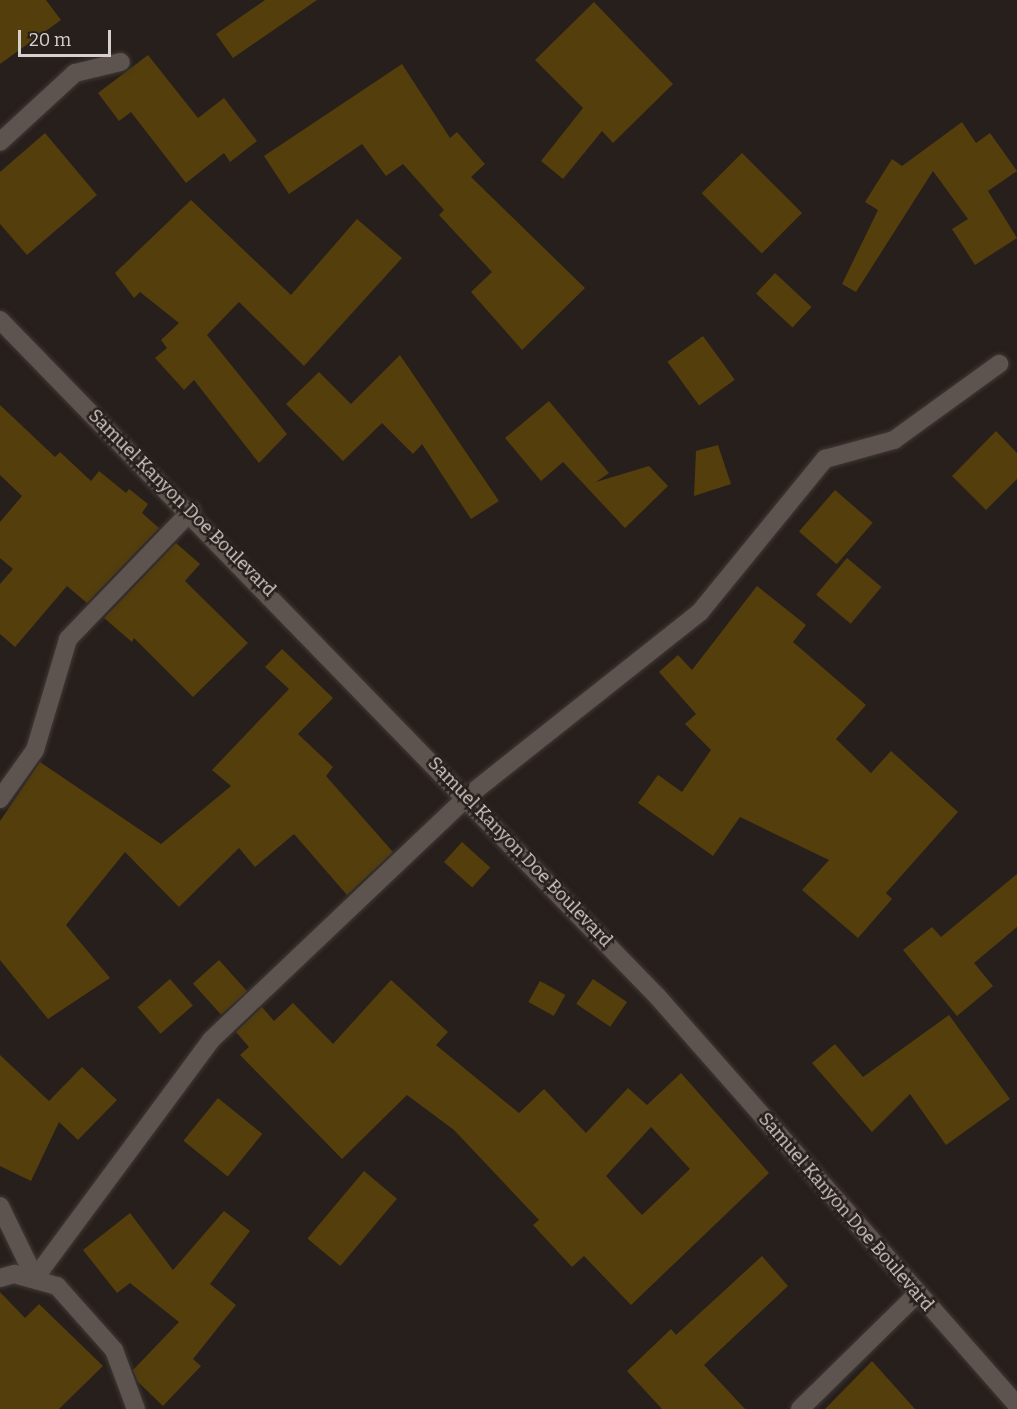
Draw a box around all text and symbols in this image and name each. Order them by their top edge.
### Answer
scale bar [21,18,114,56]
text: 20 m [29,29,71,51]
street label: Samuel Kanyon Doe Boulevard [84,405,280,601]
street label: Samuel Kanyon Doe Boulevard [423,753,617,951]
street label: Samuel Kanyon Doe Boulevard [754,1108,938,1316]

